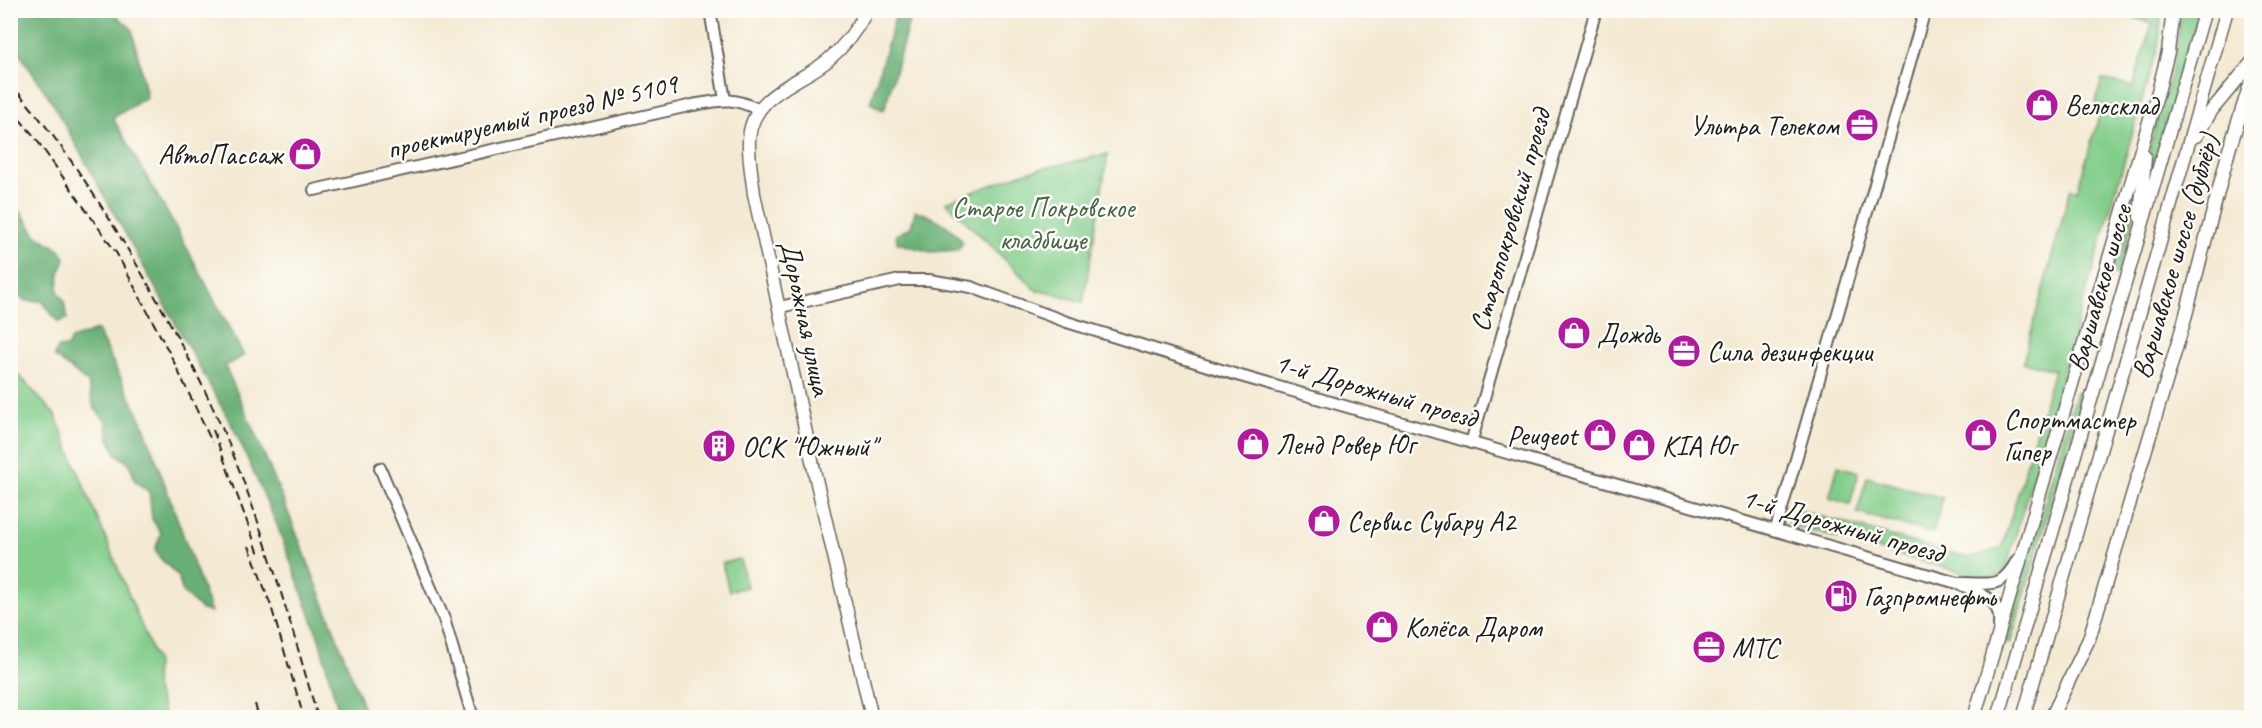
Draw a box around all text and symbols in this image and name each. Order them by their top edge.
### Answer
street label: проектируемый проезд № 5109 [383,65,683,166]
shop icon: Велосклад [2024,87,2060,123]
place label: Велосклад [2065,88,2161,123]
street label: Старопокровский проезд [1462,102,1559,335]
office icon: Ультра Телеком [1844,107,1880,143]
place label: Ультра Телеком [1690,108,1840,143]
street label: Варшавское шоссе (дублёр) [2123,128,2227,382]
shop icon: АвтоПассаж [287,136,323,172]
place label: АвтоПассаж [158,137,285,172]
park label: Старое Покровское кладбище [952,190,1136,257]
street label: Варшавское шоссе [2058,199,2140,375]
street label: Дорожная улица [773,237,840,400]
shop icon: Дождь [1556,315,1592,351]
place label: Дождь [1597,316,1662,351]
office icon: Сила дезинфекции [1666,333,1702,369]
place label: Сила дезинфекции [1707,334,1874,369]
street label: 1-й Дорожный проезд [1271,344,1484,436]
place label: Спортмастер Гипер [2004,402,2137,469]
shop icon: Peugeot [1582,417,1618,453]
shop icon: Спортмастер Гипер [1963,417,1999,453]
place label: Peugeot [1507,418,1580,453]
shop icon: Ленд Ровер Юг [1235,426,1271,462]
place label: Ленд Ровер Юг [1276,427,1419,462]
shop icon: KIA Юг [1621,427,1657,463]
building icon: ОСК "Южный" [701,428,737,464]
place label: KIA Юг [1662,428,1740,463]
place label: ОСК "Южный" [742,429,881,464]
street label: 1-й Дорожный проезд [1738,479,1951,571]
shop icon: Сервис Субару А2 [1306,503,1342,539]
place label: Сервис Субару А2 [1347,504,1518,539]
fuel station icon: Газпромнефть [1823,578,1859,614]
place label: Газпромнефть [1864,579,1998,615]
shop icon: Колёса Даром [1364,609,1400,645]
place label: Колёса Даром [1405,610,1544,645]
office icon: МТС [1691,629,1727,665]
place label: МТС [1732,630,1782,665]

